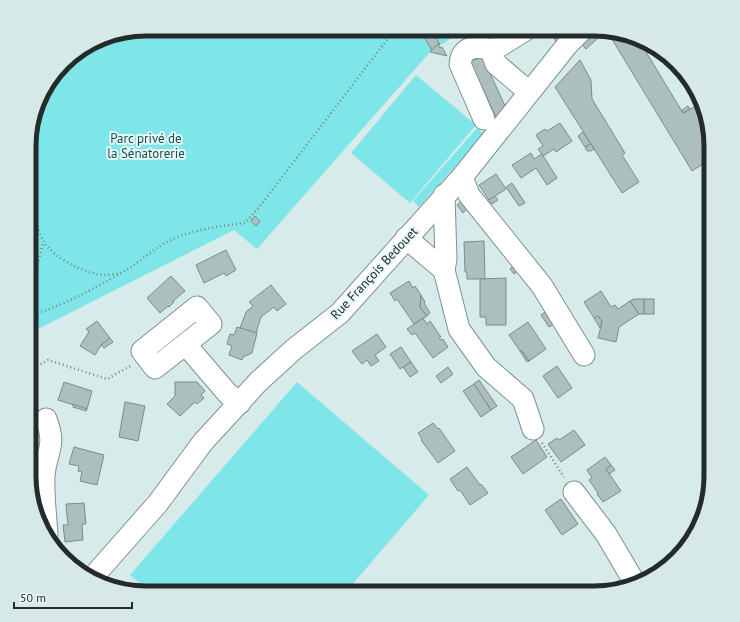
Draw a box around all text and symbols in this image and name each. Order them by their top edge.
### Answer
park label: Parc privé de la Sénatorerie [107,130,185,162]
street label: Rue François Bedouet [327,223,422,323]
scale bar [14,584,132,610]
text: 50 m [20,590,46,605]

